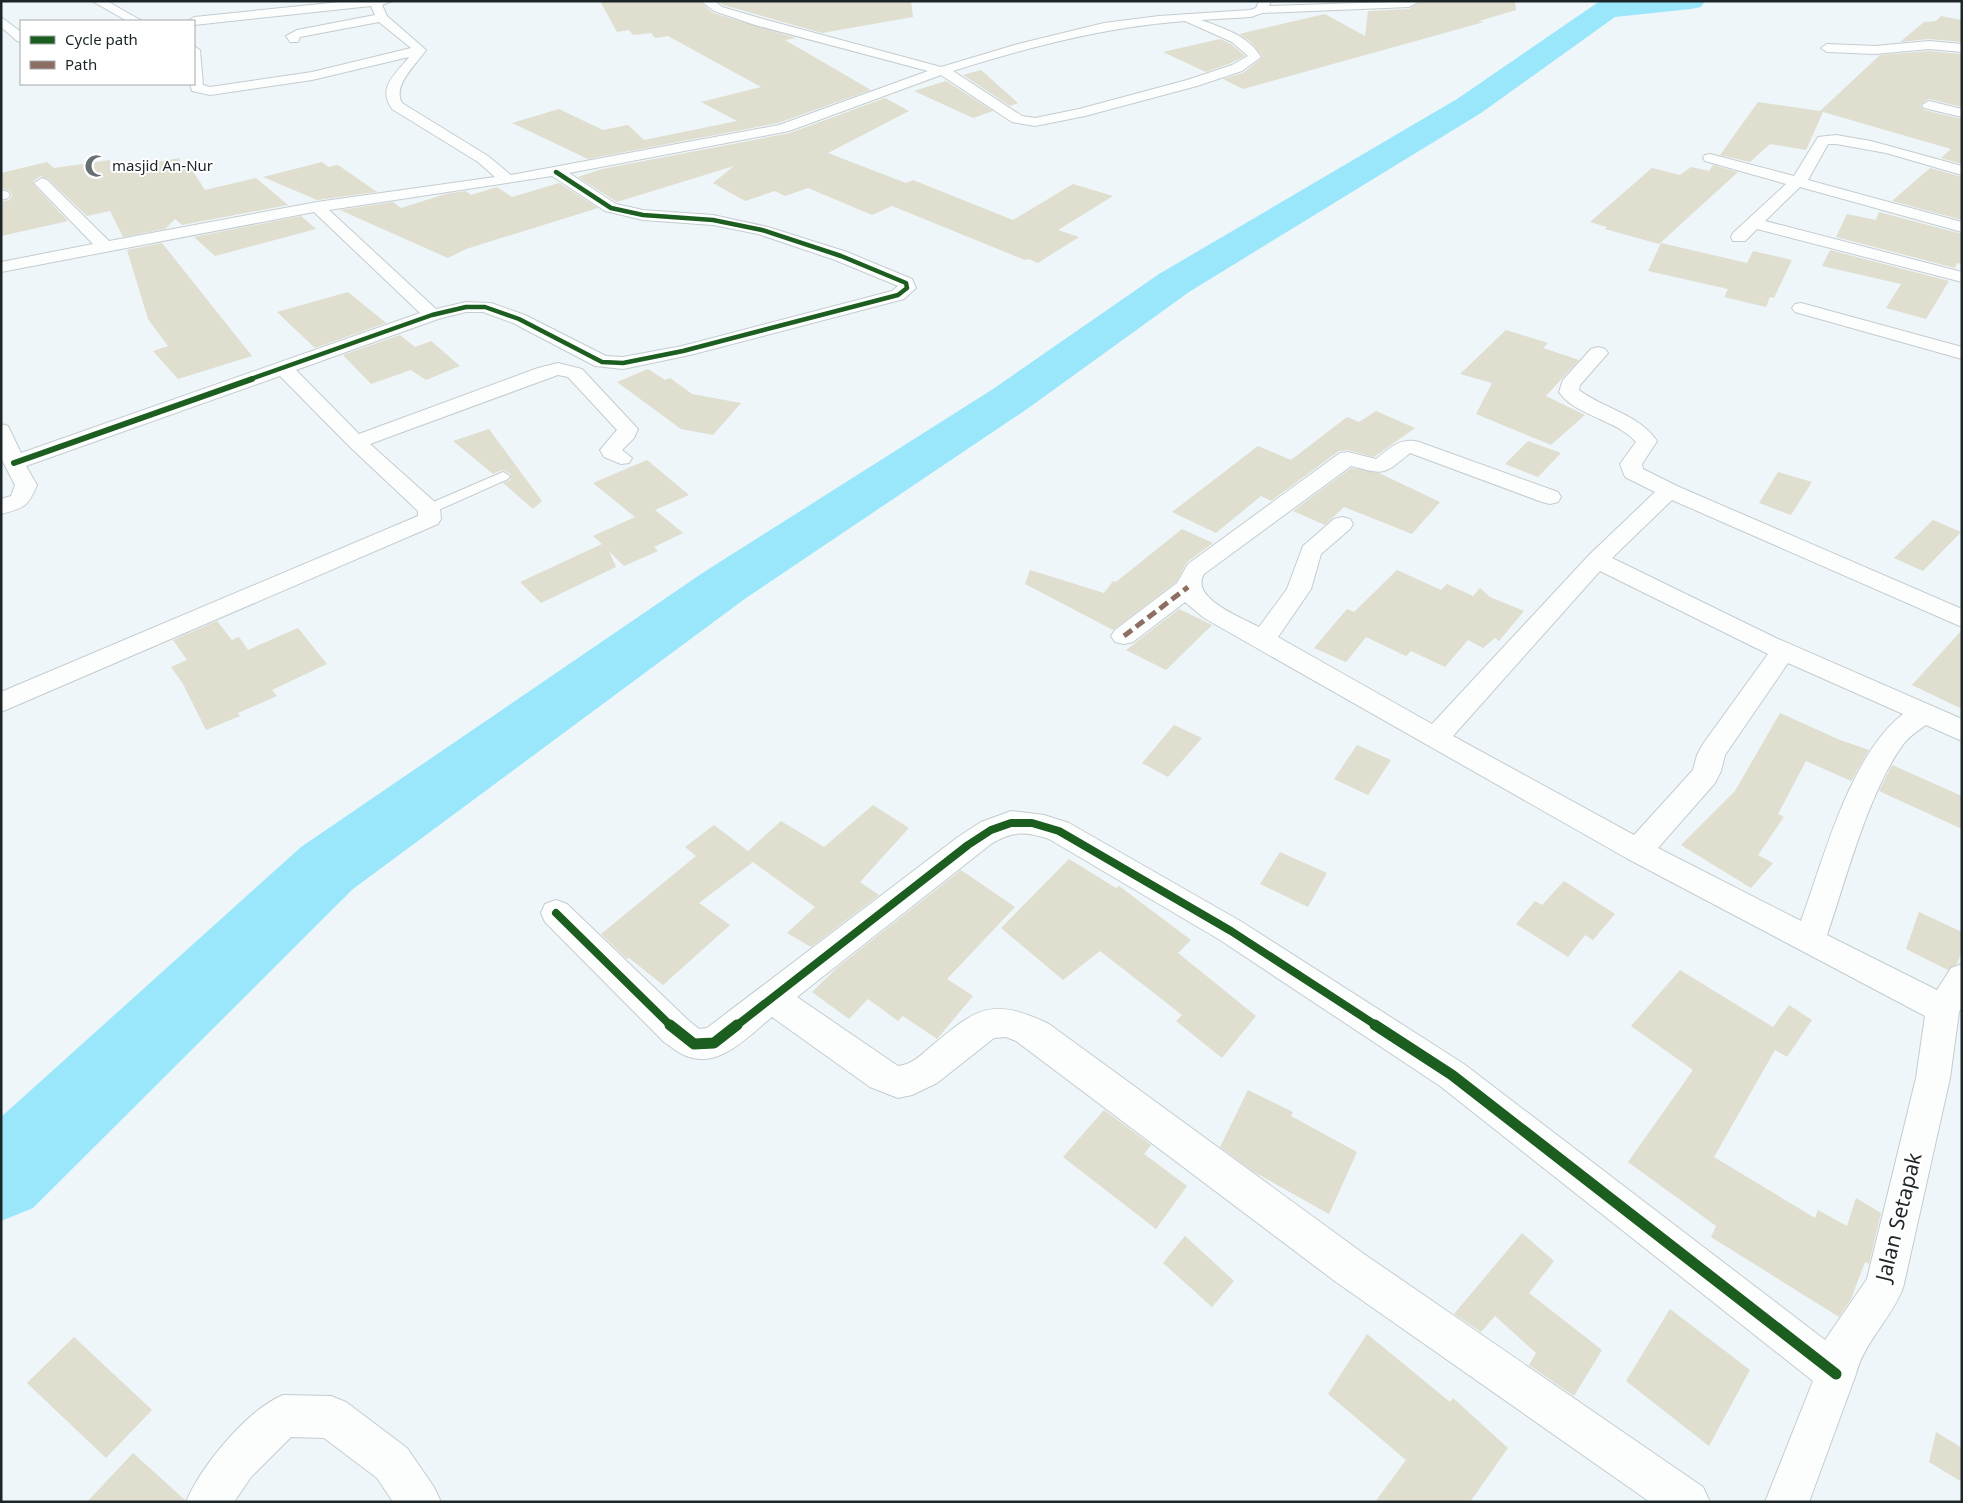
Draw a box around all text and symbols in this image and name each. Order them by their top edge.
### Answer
legend [20,20,195,85]
text: Cycle path [65,29,138,49]
text: Path [65,54,97,74]
mosque icon: masjid An-Nur [83,153,109,179]
place label: masjid An-Nur [112,155,213,175]
street label: Jalan Setapak [1868,1149,1928,1286]

